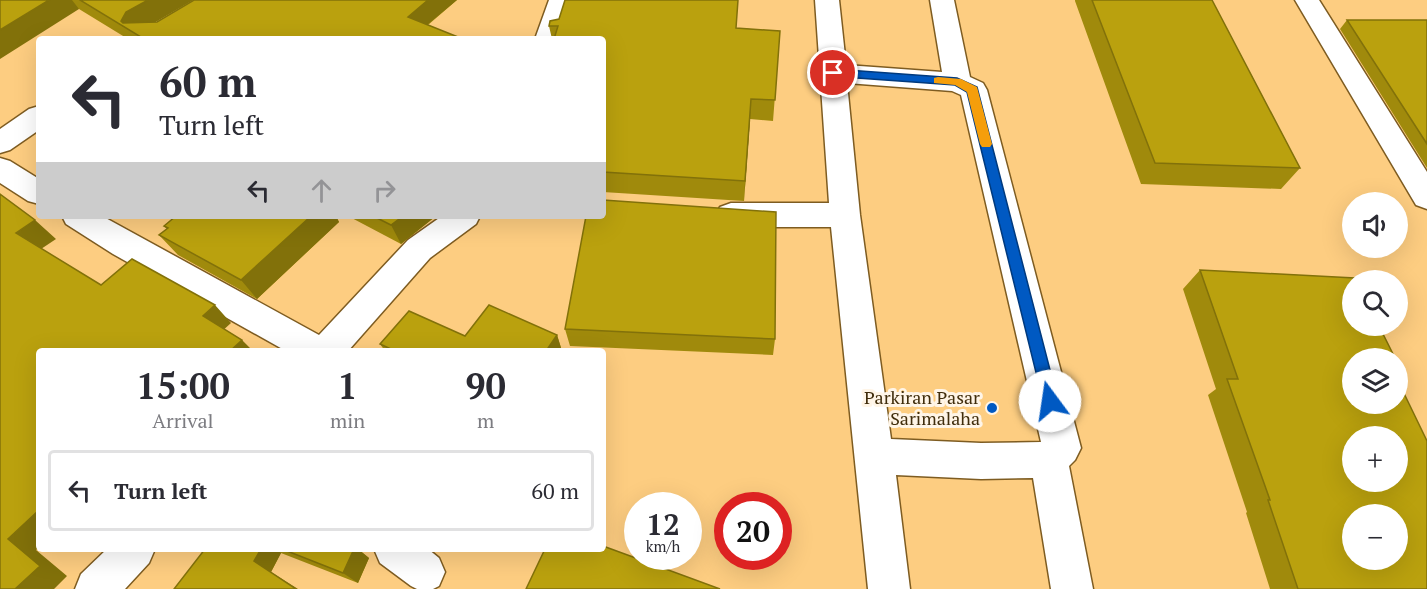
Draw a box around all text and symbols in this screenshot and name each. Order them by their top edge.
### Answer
pin [807,47,858,98]
text: 60 m [159,53,257,109]
icon: arrive [816,56,849,89]
icon: left [60,60,138,138]
text: Turn left [159,107,264,143]
icon: left [242,174,275,207]
icon: ahead [305,174,338,207]
icon: right [368,174,401,207]
map controls [1342,192,1408,570]
button: sound [1342,192,1408,258]
button: search [1342,270,1408,336]
button: layers [1342,348,1408,414]
text: 15:00 [136,362,230,409]
text: 1 [337,362,358,409]
text: 90 [465,362,506,409]
position arrow [1018,369,1082,433]
place label: Parkiran Pasar Sarimalaha [864,385,980,430]
marker: Parkiran Pasar Sarimalaha [985,401,999,415]
text: Arrival [152,407,214,434]
text: min [330,407,365,434]
text: m [477,407,494,434]
button: + [1342,426,1408,492]
icon: left [63,474,96,507]
text: Turn left [114,476,207,505]
text: 60 m [531,476,579,505]
speed limit sign: 20 [714,492,792,570]
text: 12 [646,504,680,544]
button: − [1342,504,1408,570]
text: km/h [646,536,680,556]

